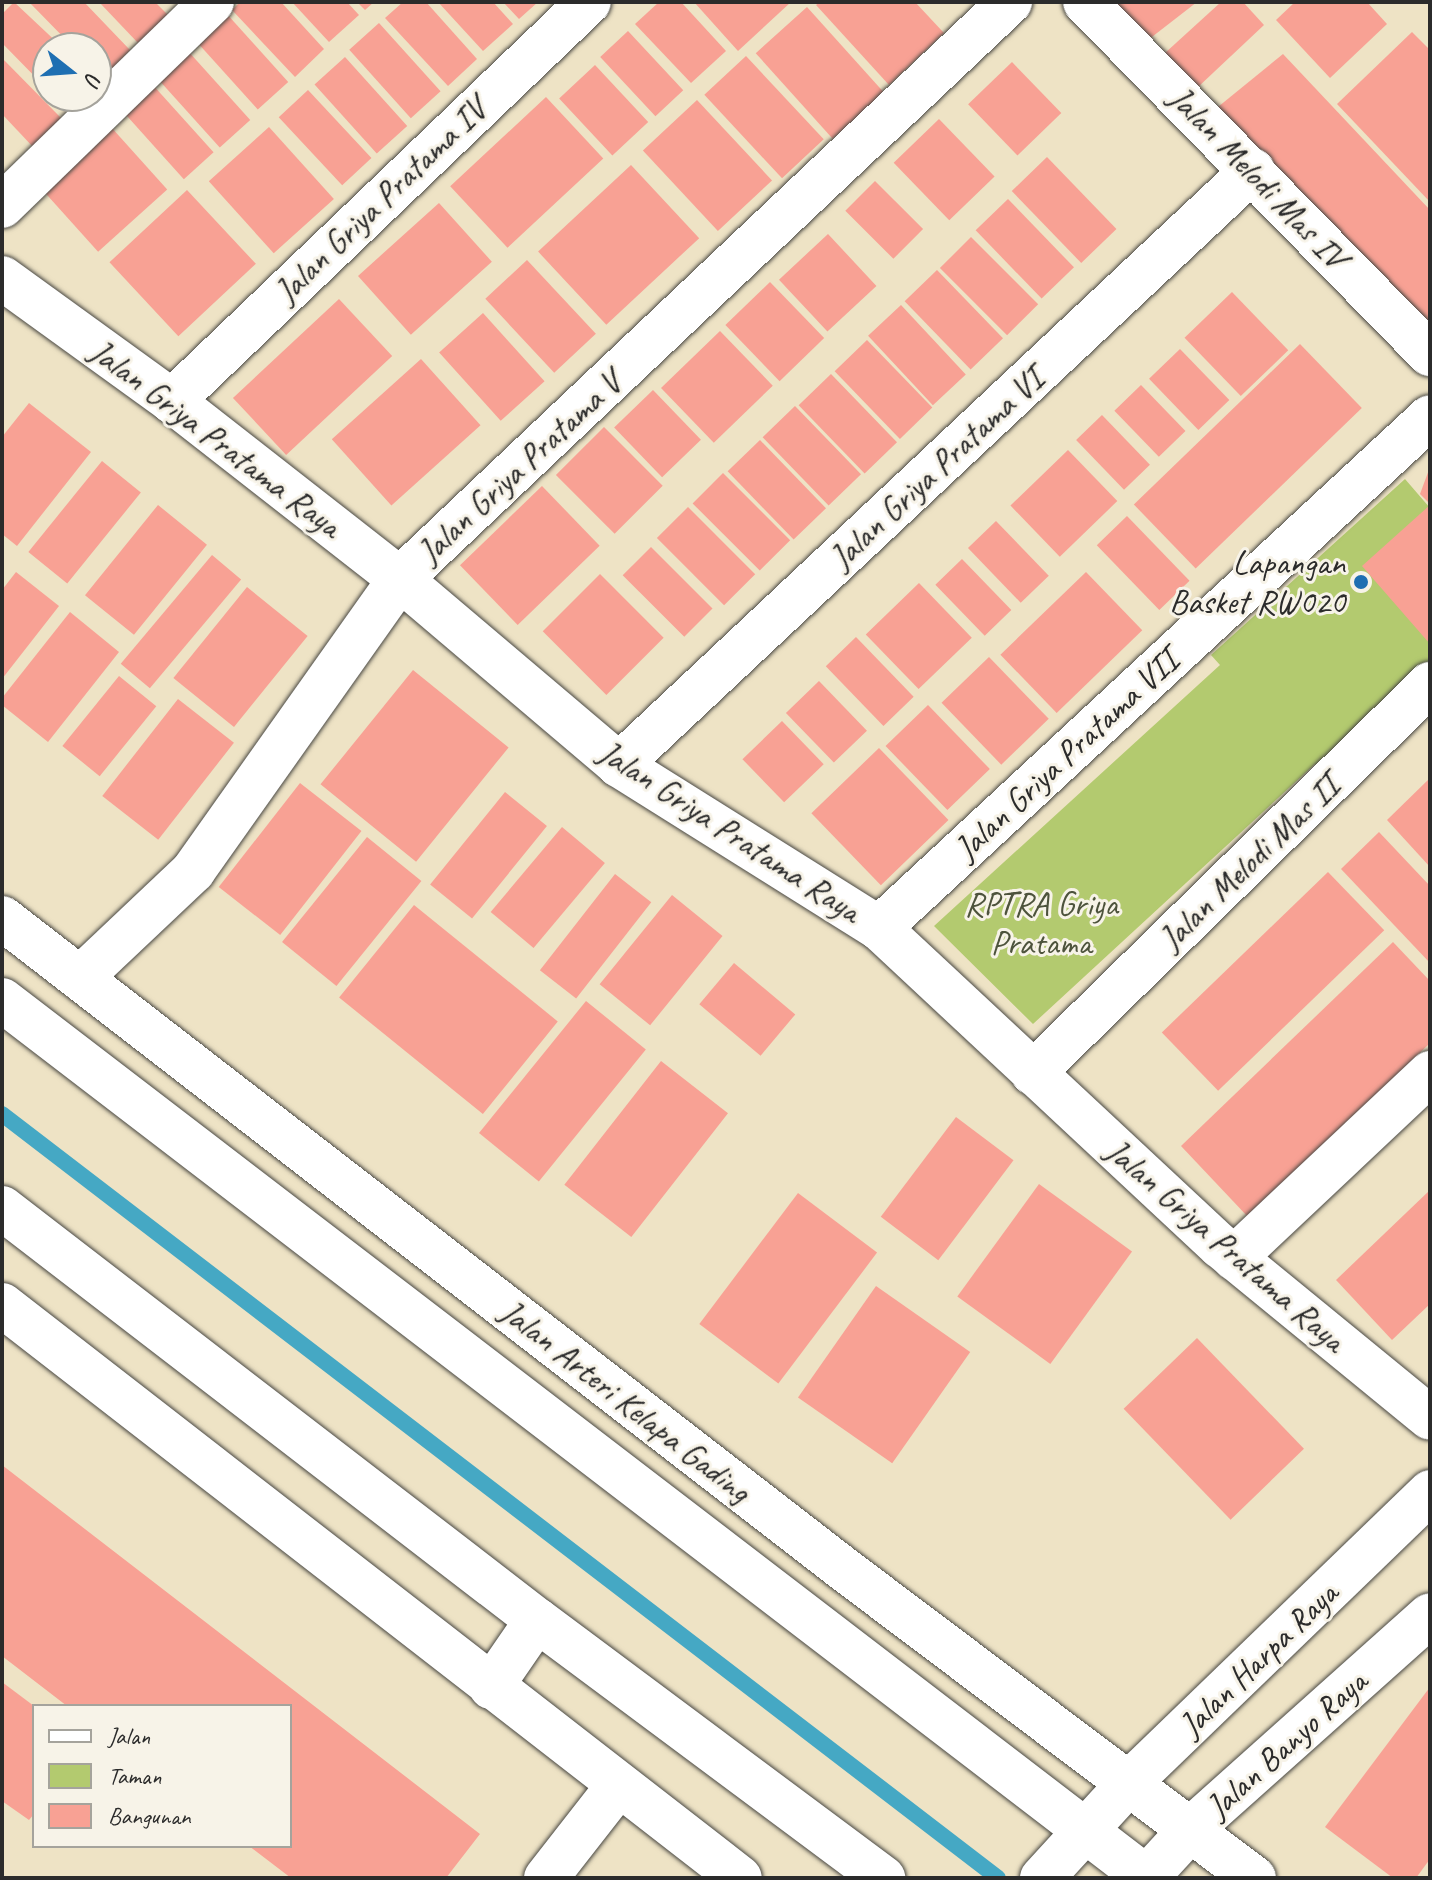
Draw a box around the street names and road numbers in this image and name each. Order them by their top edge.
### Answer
street label: Jalan Melodi Mas IV [1160,77,1356,277]
street label: Jalan Griya Pratama IV [266,89,494,311]
street label: Jalan Griya Pratama Raya [83,331,349,545]
street label: Jalan Griya Pratama VI [821,359,1051,577]
street label: Jalan Griya Pratama V [409,363,629,571]
street label: Jalan Griya Pratama VII [946,640,1186,868]
street label: Jalan Griya Pratama Raya [592,731,868,931]
street label: Jalan Melodi Mas II [1150,765,1348,959]
street label: Jalan Griya Pratama Raya [1098,1130,1354,1360]
street label: Jalan Arteri Kelapa Gading [493,1291,759,1511]
street label: Jalan Harpa Raya [1170,1573,1346,1745]
street label: Jalan Banyo Raya [1196,1660,1376,1828]

